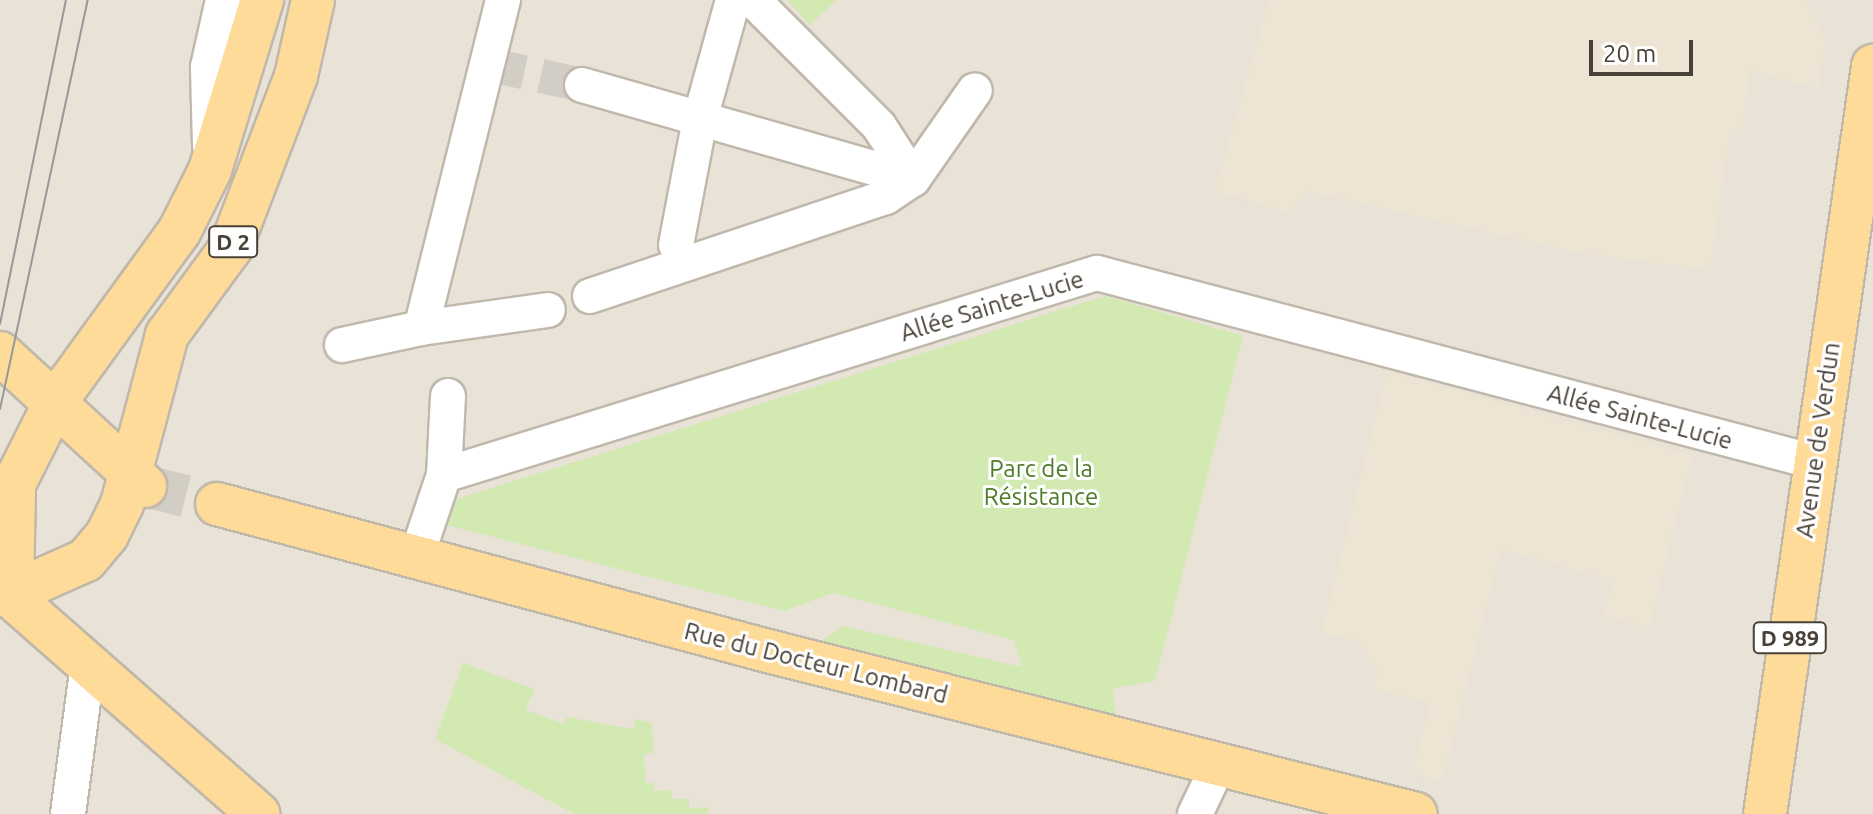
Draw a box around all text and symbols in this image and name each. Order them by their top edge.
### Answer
scale bar [1593,24,1697,74]
text: 20 m [1603,40,1656,67]
road number: D 2 [207,224,259,260]
street label: Allée Sainte-Lucie [897,264,1087,348]
street label: Avenue de Verdun [1790,340,1846,540]
street label: Allée Sainte-Lucie [1544,378,1736,456]
park label: Parc de la Résistance [984,455,1098,511]
street label: Rue du Docteur Lombard [681,616,951,710]
road number: D 989 [1752,620,1828,656]

